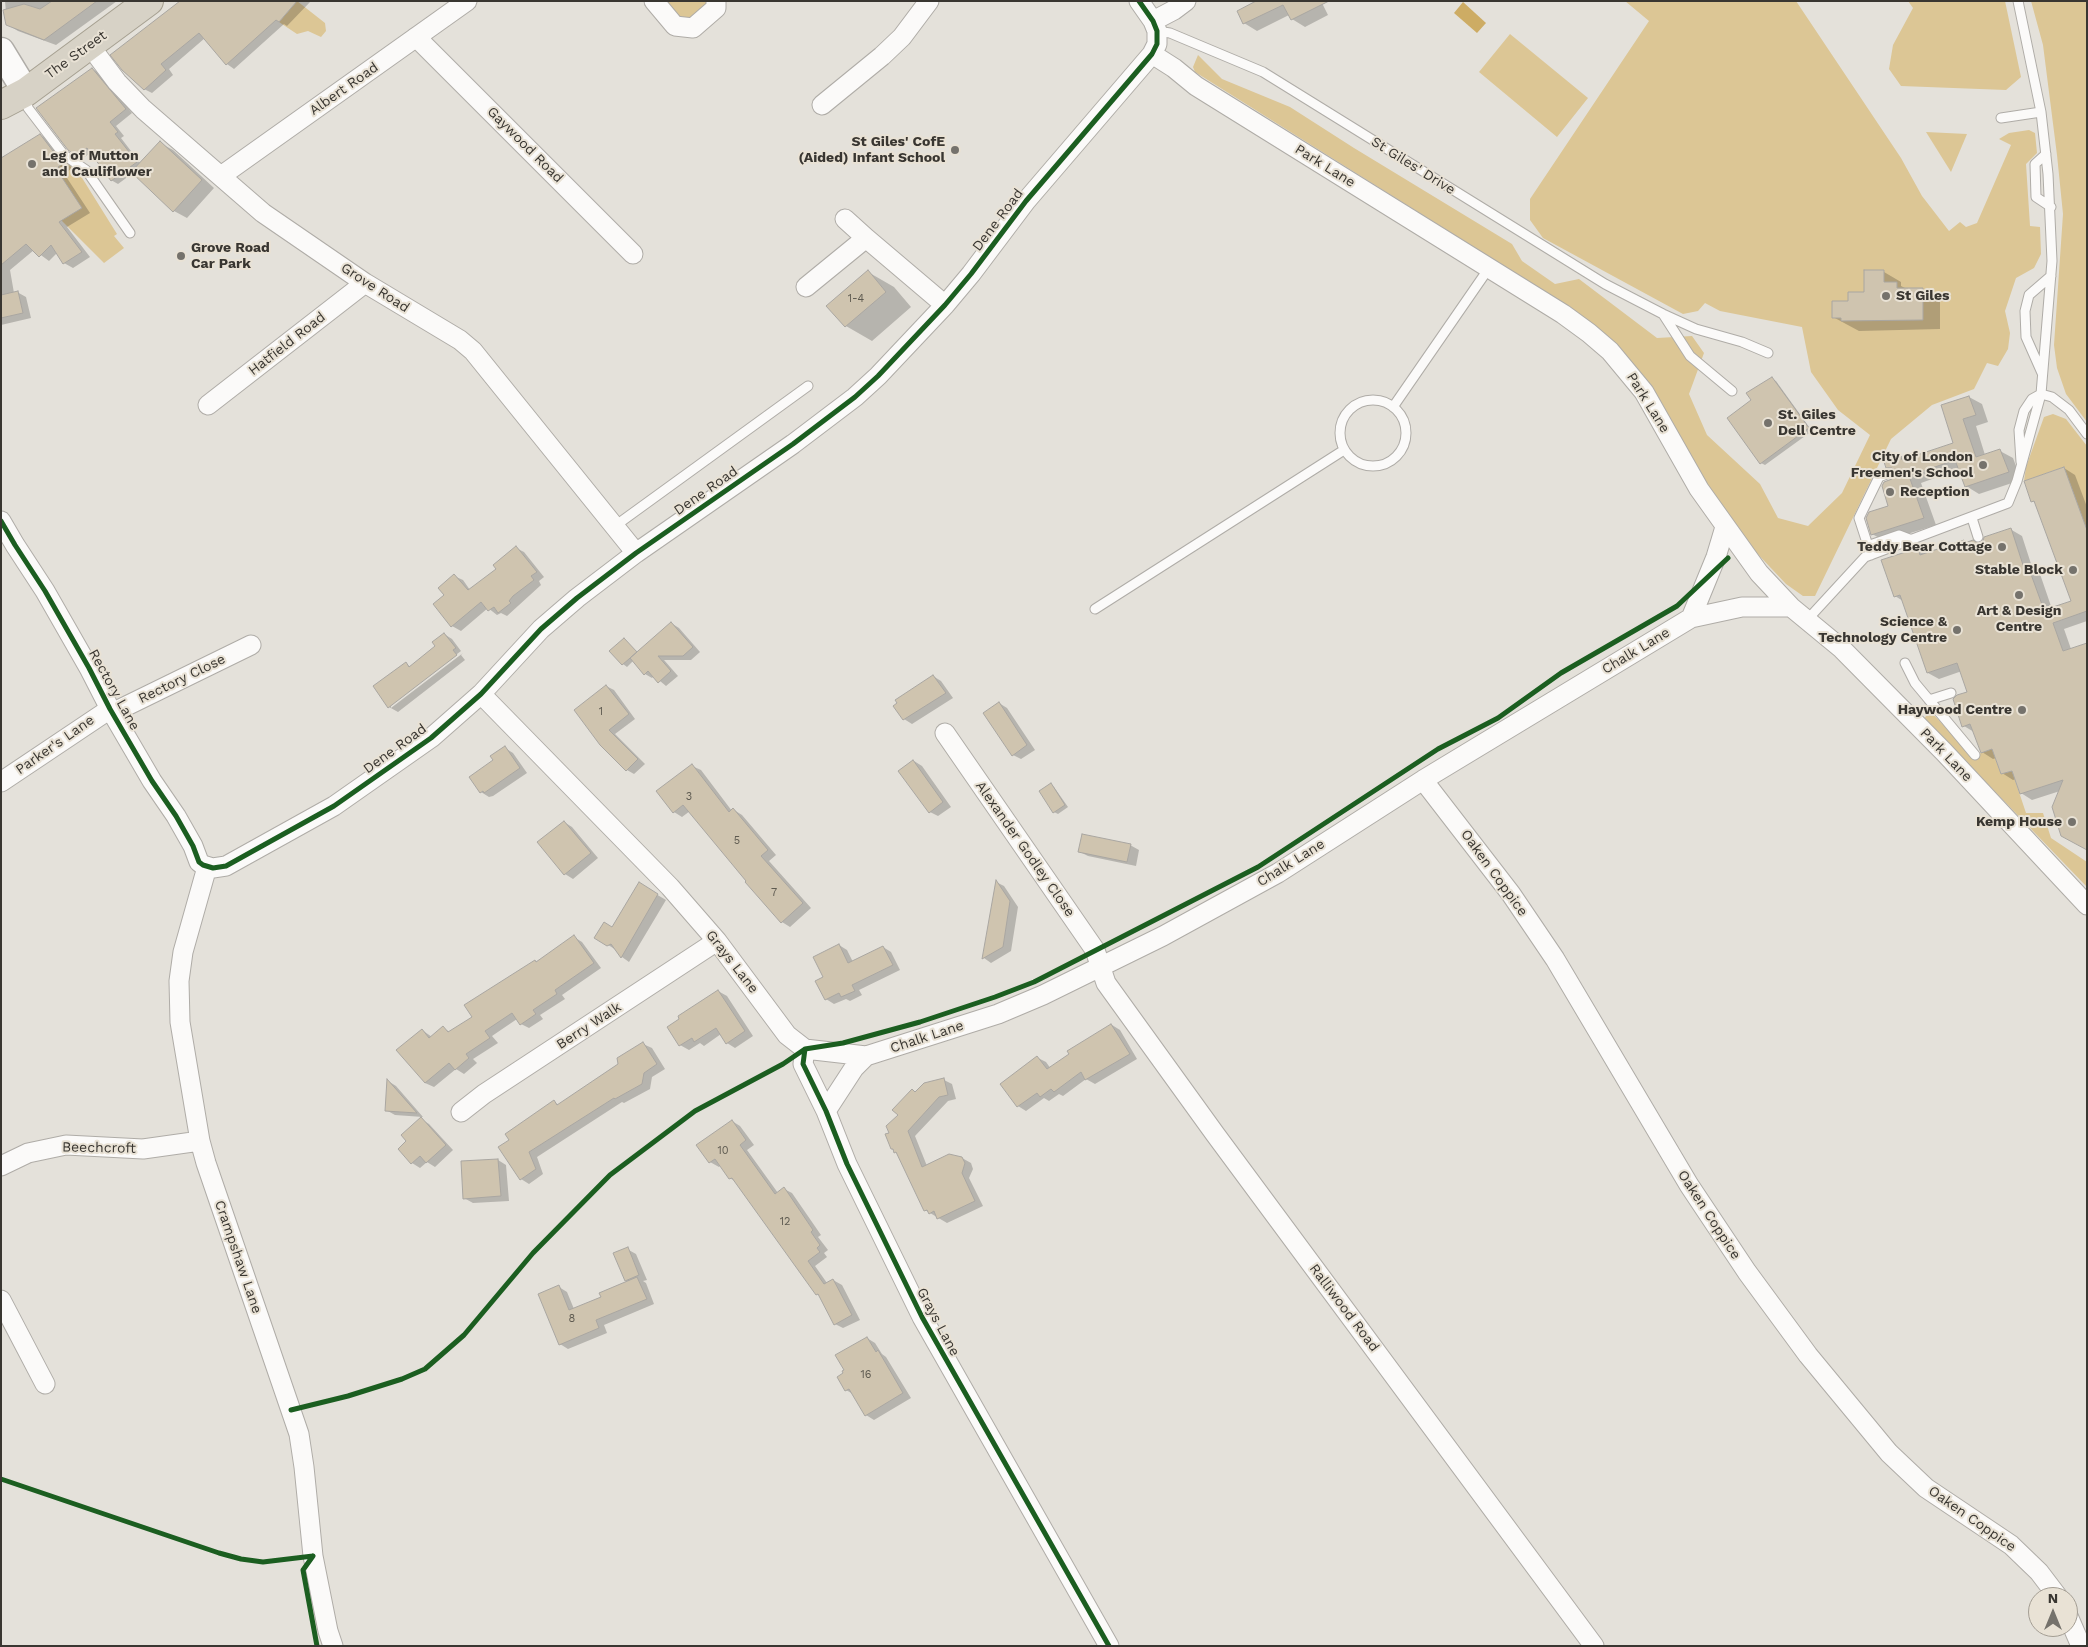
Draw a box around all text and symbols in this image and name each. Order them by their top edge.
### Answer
street label: The Street [42,27,110,83]
street label: Albert Road [306,59,382,119]
street label: Gaywood Road [483,103,567,187]
street label: St Giles' Drive [1368,133,1458,199]
place label: St Giles' CofE (Aided) Infant School [798,134,945,166]
street label: Park Lane [1292,141,1358,191]
marker: St Giles' CofE (Aided) Infant School [949,144,961,156]
place label: Leg of Mutton and Cauliflower [42,148,152,180]
marker: Leg of Mutton and Cauliflower [26,158,38,170]
street label: Dene Road [969,185,1027,255]
place label: Grove Road Car Park [191,240,270,272]
marker: Grove Road Car Park [175,250,187,262]
street label: Grove Road [338,260,412,316]
place label: St Giles [1896,288,1949,304]
marker: St Giles [1880,290,1892,302]
house number: 1-4 [848,292,864,306]
street label: Hatfield Road [245,309,329,379]
street label: Park Lane [1623,370,1673,436]
place label: St. Giles Dell Centre [1778,407,1856,440]
marker: St. Giles Dell Centre [1762,417,1774,429]
place label: City of London Freemen's School [1851,449,1973,482]
marker: City of London Freemen's School [1977,459,1989,471]
street label: Dene Road [671,463,741,519]
place label: Reception [1900,484,1970,500]
marker: Reception [1884,486,1896,498]
place label: Teddy Bear Cottage [1857,539,1992,555]
marker: Teddy Bear Cottage [1996,541,2008,553]
place label: Stable Block [1975,562,2063,578]
marker: Stable Block [2067,564,2079,576]
marker: Art & Design Centre [2013,589,2025,601]
place label: Art & Design Centre [1977,603,2061,636]
place label: Science & Technology Centre [1818,614,1947,646]
street label: Chalk Lane [1599,624,1673,678]
marker: Science & Technology Centre [1951,624,1963,636]
street label: Rectory Lane [85,647,143,733]
street label: Rectory Close [136,651,228,707]
place label: Haywood Centre [1898,702,2012,718]
marker: Haywood Centre [2016,704,2028,716]
house number: 1 [599,705,603,719]
street label: Parker's Lane [13,712,97,778]
street label: Dene Road [360,720,430,778]
street label: Park Lane [1916,725,1976,785]
street label: Alexander Godley Close [972,778,1078,920]
house number: 3 [686,790,692,804]
place label: Kemp House [1976,814,2062,830]
marker: Kemp House [2066,816,2078,828]
street label: Oaken Coppice [1457,826,1531,920]
house number: 5 [734,834,740,848]
street label: Chalk Lane [1254,836,1328,890]
house number: 7 [771,886,777,900]
street label: Grays Lane [702,927,762,997]
street label: Berry Walk [554,999,624,1053]
street label: Chalk Lane [888,1017,966,1057]
street label: Beechcroft [62,1139,136,1157]
house number: 10 [717,1144,729,1158]
street label: Oaken Coppice [1674,1167,1744,1263]
street label: Crampshaw Lane [211,1198,265,1316]
house number: 12 [780,1215,790,1229]
street label: Ralliwood Road [1306,1261,1382,1355]
street label: Grays Lane [913,1285,963,1359]
house number: 8 [569,1312,575,1326]
house number: 16 [861,1368,871,1382]
street label: Oaken Coppice [1925,1483,2019,1555]
north arrow [2028,1587,2078,1637]
text: N [2048,1590,2058,1606]

